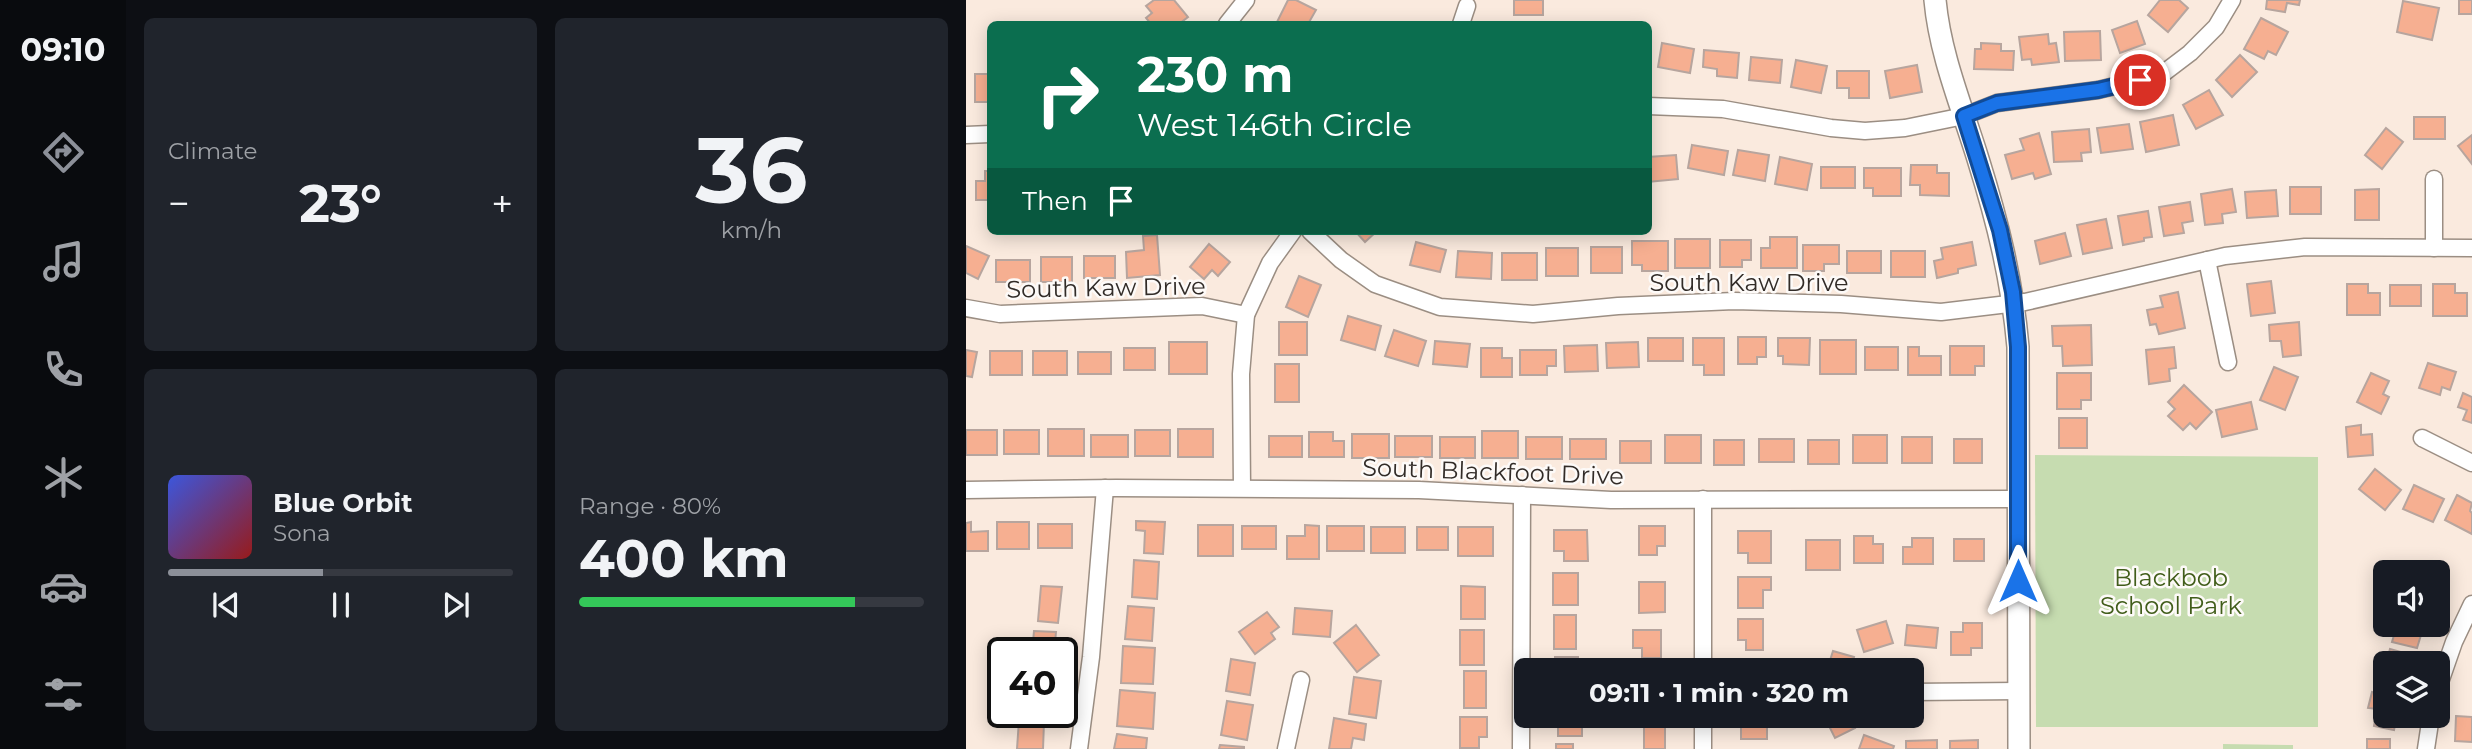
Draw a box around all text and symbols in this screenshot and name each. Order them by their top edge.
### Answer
text: 09:10 [21,30,105,69]
text: 230 m [1137,45,1293,104]
icon: right [1022,49,1113,140]
pin [2110,50,2170,110]
icon: arrive [2121,61,2159,99]
text: West 146th Circle [1137,105,1412,144]
text: 36 [696,115,807,226]
icon: directions [39,128,88,177]
text: Climate [168,137,257,165]
text: 23° [299,172,382,235]
text: − [168,180,190,227]
text: + [491,180,513,227]
icon: arrive [1102,182,1140,220]
text: Then [1022,185,1088,217]
text: km/h [721,216,782,244]
icon: music [39,237,88,286]
street label: South Kaw Drive [1649,268,1849,297]
street label: South Kaw Drive [1006,271,1206,304]
icon: phone [39,345,88,394]
street label: South Blackfoot Drive [1362,452,1624,491]
icon: climate [39,453,88,502]
text: Blue Orbit [273,487,412,519]
text: Range · 80% [579,492,721,520]
text: Sona [273,519,331,547]
text: 400 km [579,527,789,590]
position arrow [1981,544,2055,618]
map controls [2373,560,2450,728]
button: sound [2373,560,2450,637]
icon: car [39,562,88,611]
park label: Blackbob School Park [2100,563,2243,620]
icon: previous [207,586,245,624]
icon: pause [322,586,360,624]
icon: next [437,586,475,624]
speed limit sign: 40 [987,637,1078,728]
button: layers [2373,651,2450,728]
icon: filters [39,670,88,719]
text: 09:11 · 1 min · 320 m [1589,677,1849,709]

